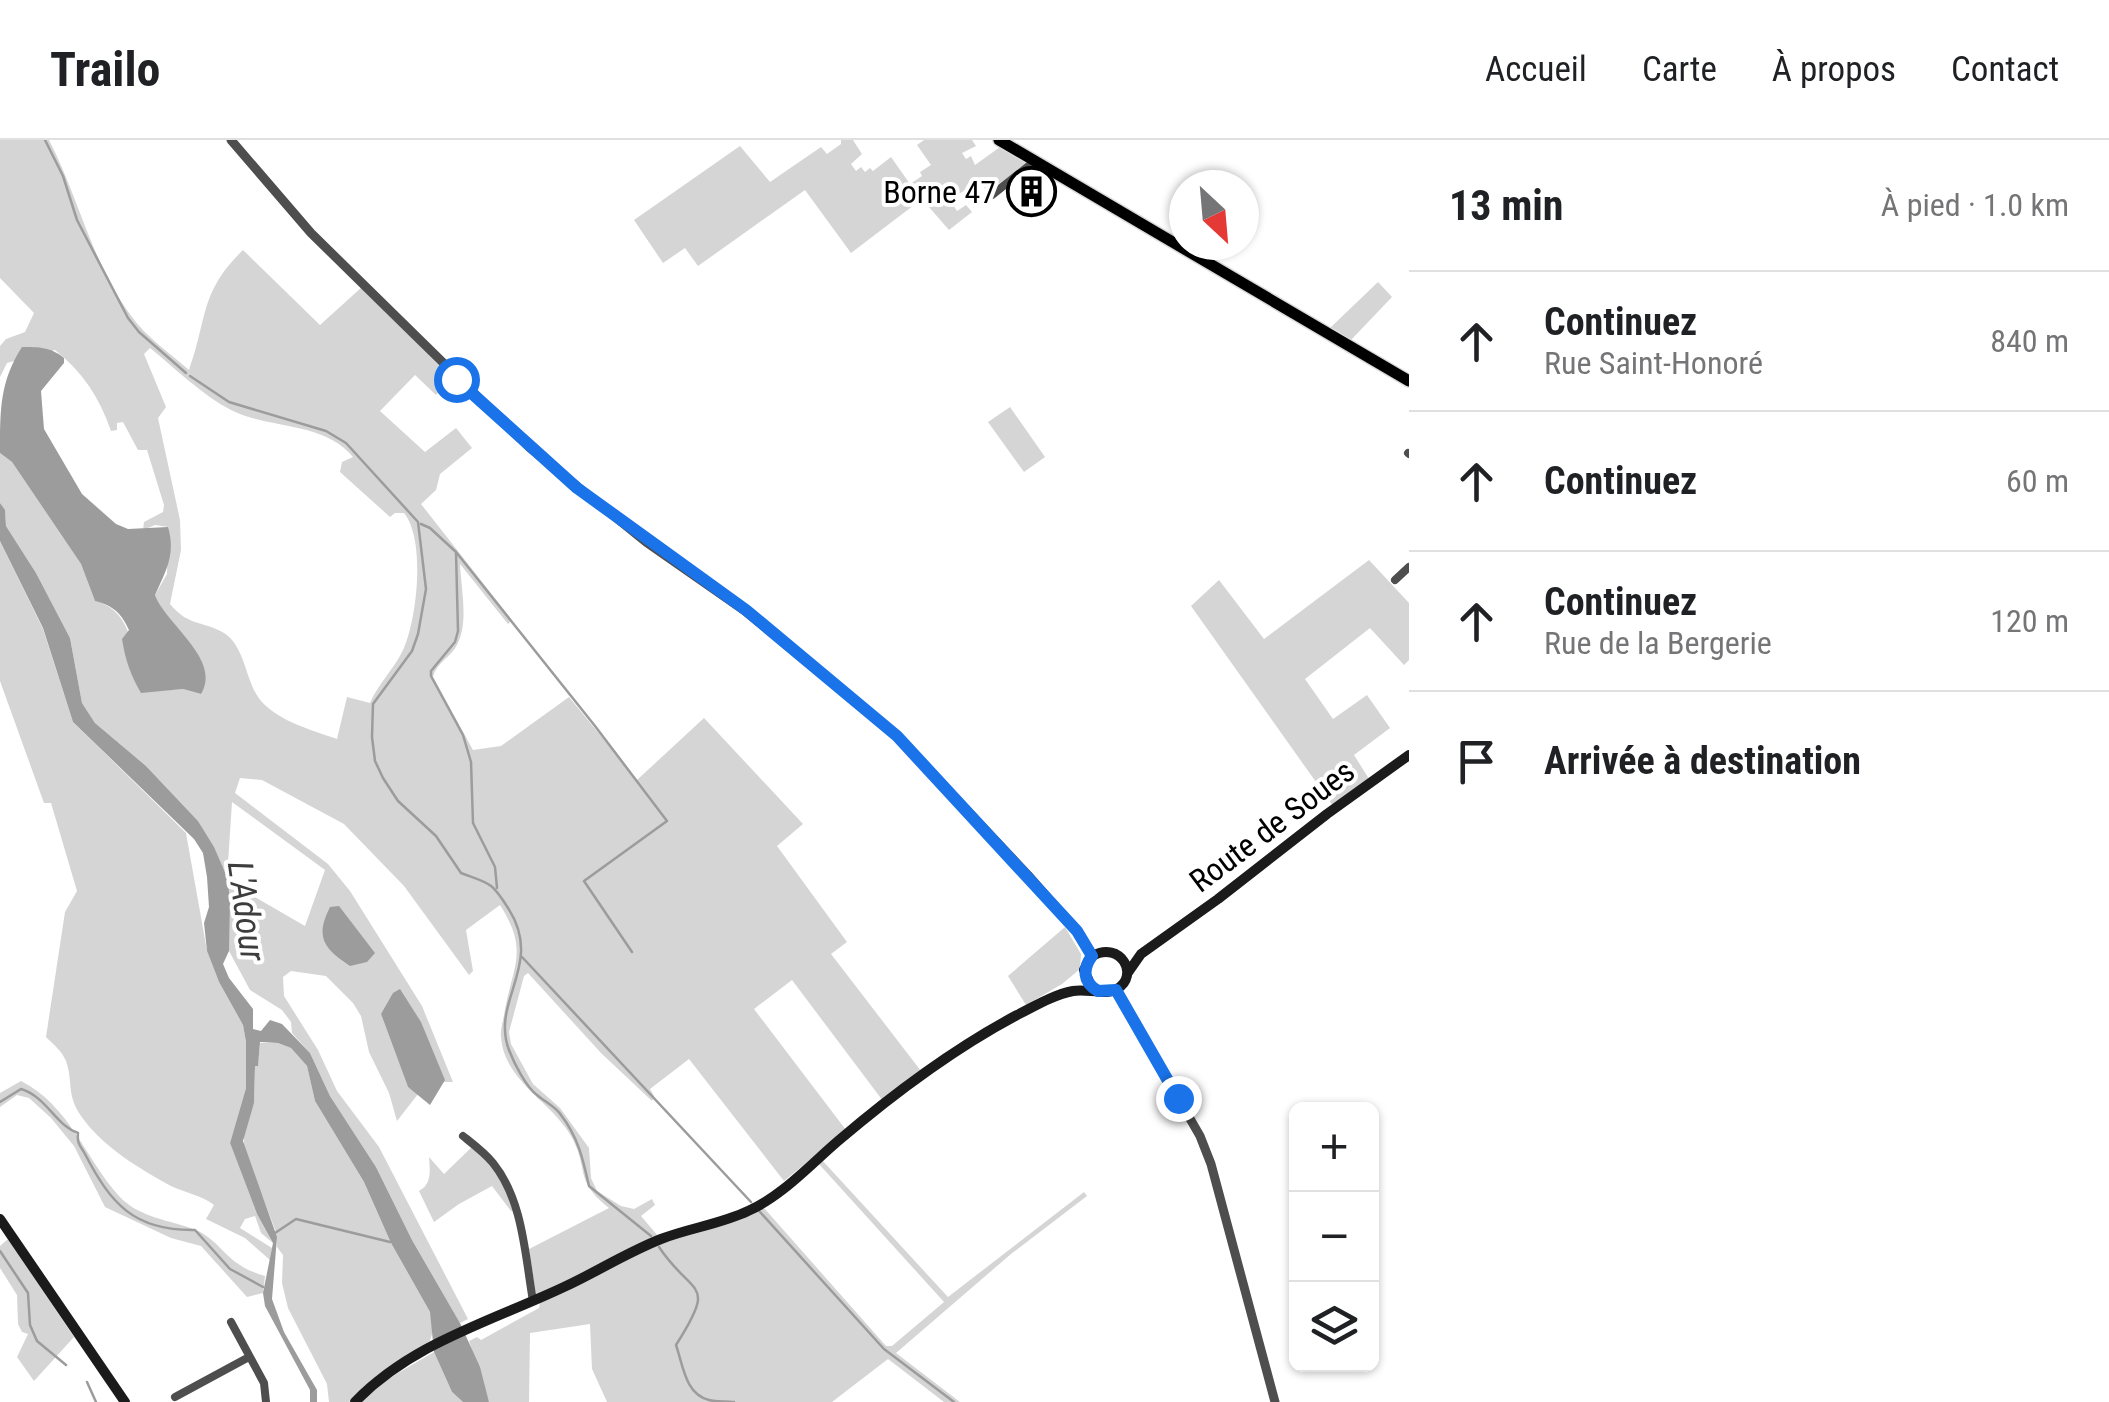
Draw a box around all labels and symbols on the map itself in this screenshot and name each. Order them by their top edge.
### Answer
building icon: Borne 47 [1005,166,1057,218]
north arrow [1169,170,1259,260]
place label: Borne 47 [883,173,996,211]
route start [434,357,480,403]
street label: Route de Soues [1182,752,1362,900]
water label: L'Adour [219,859,273,964]
route end [1156,1076,1202,1122]

